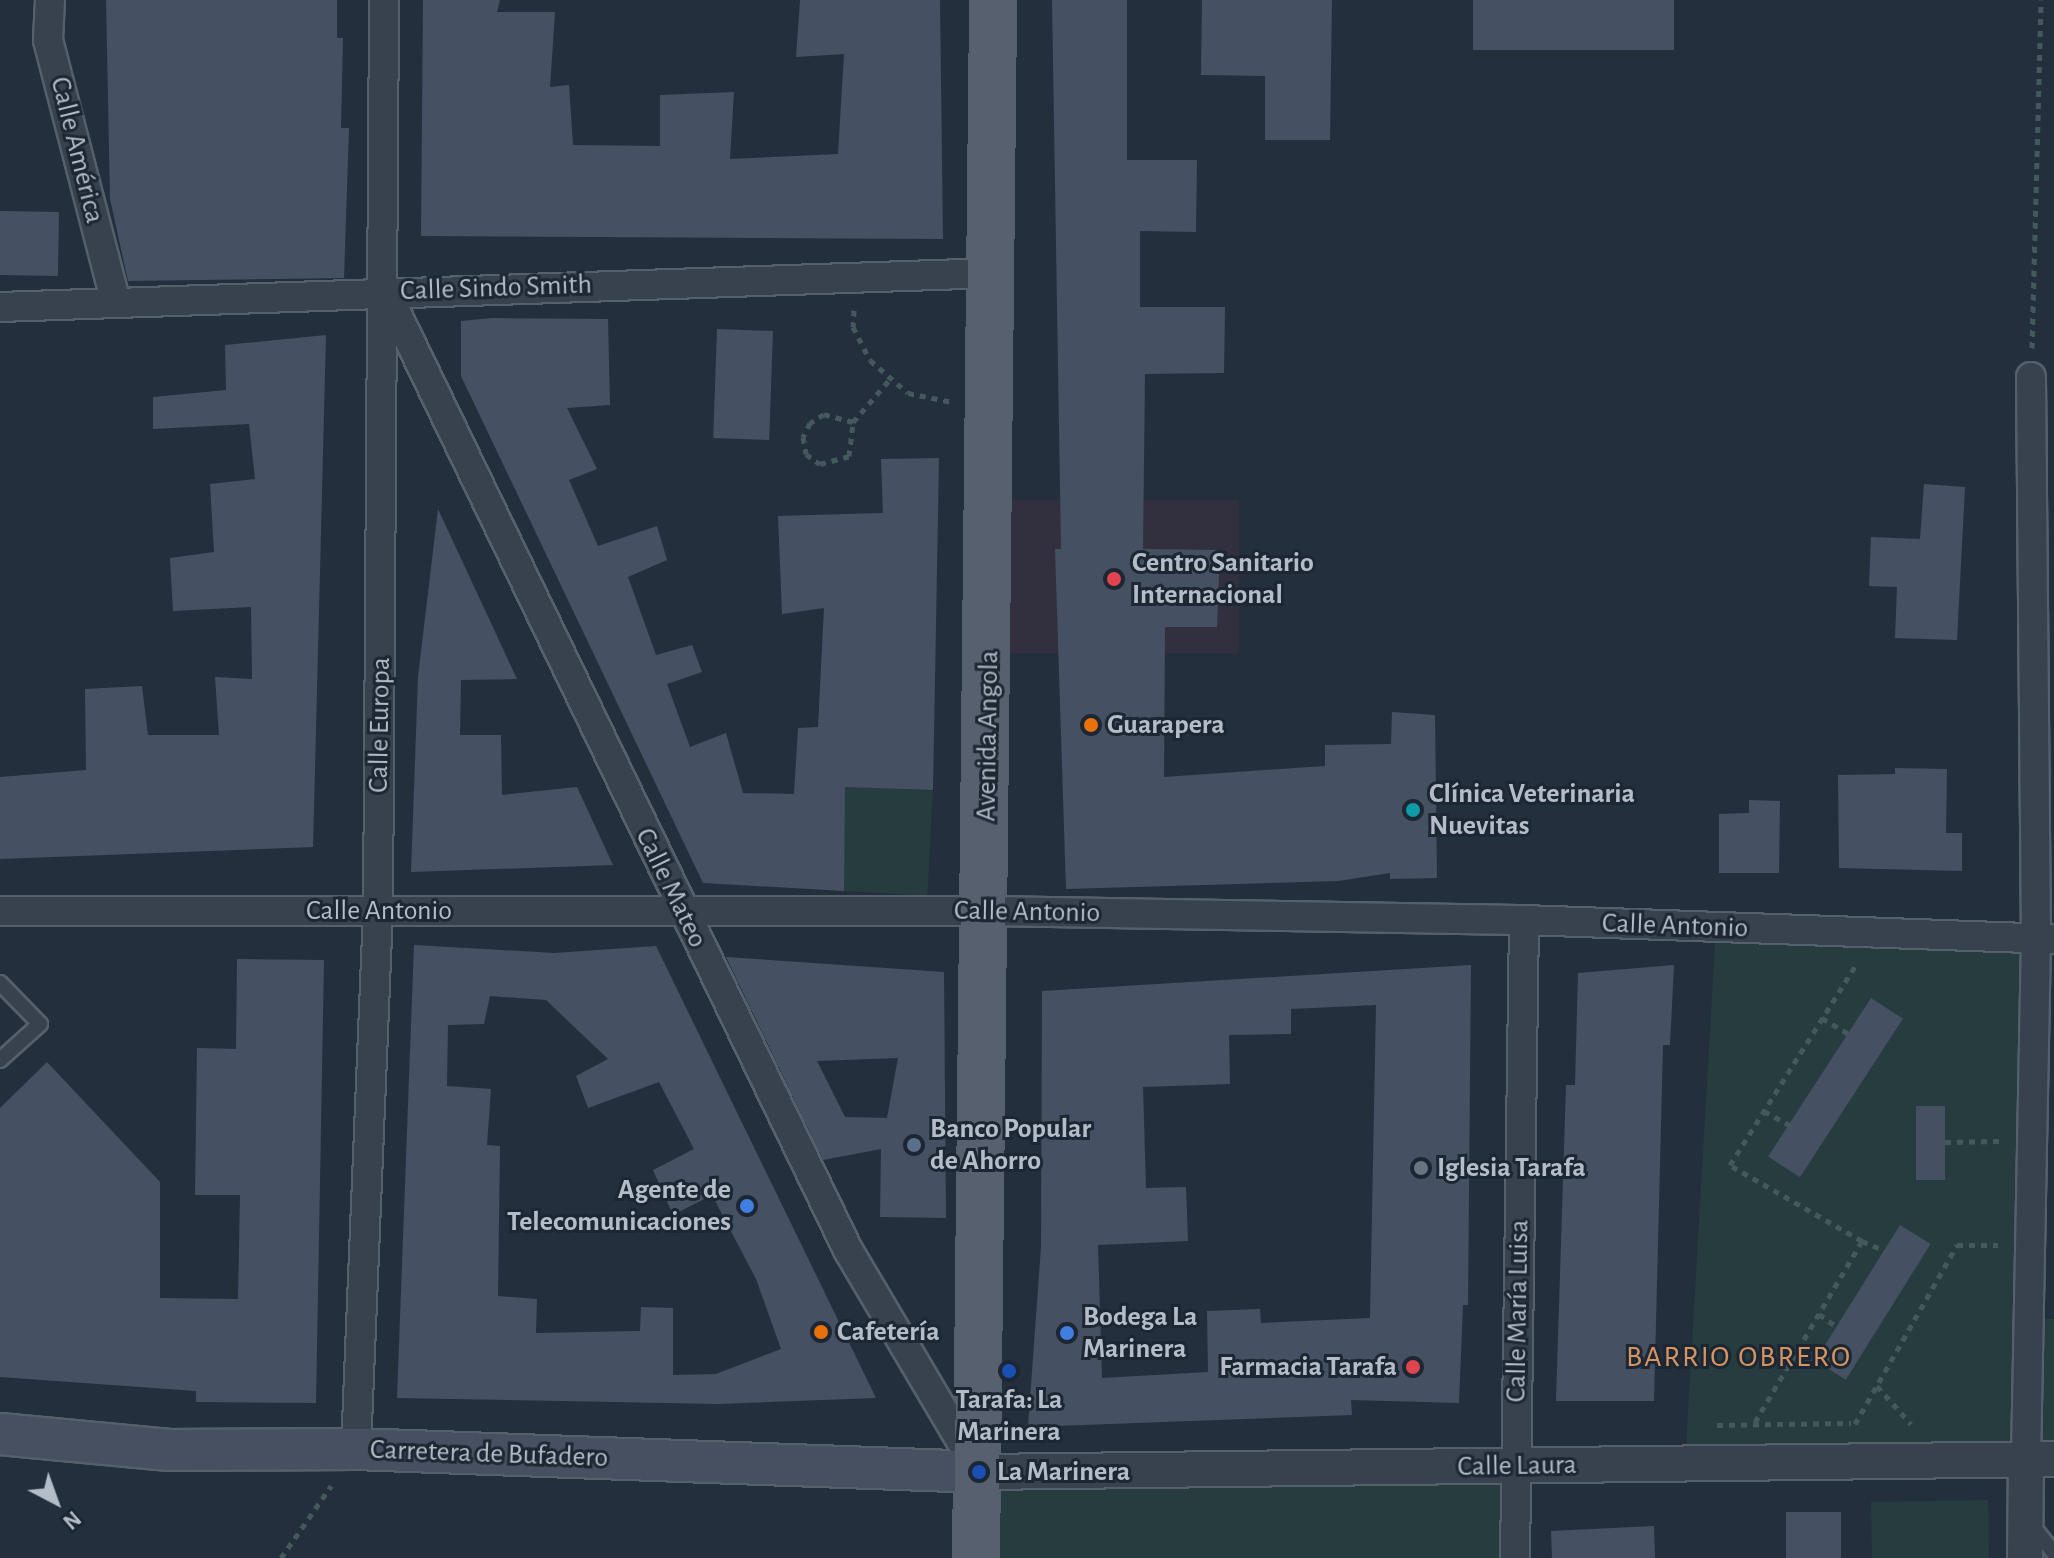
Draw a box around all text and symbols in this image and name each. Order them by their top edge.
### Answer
street label: Calle América [43,73,111,227]
street label: Calle Sindo Smith [400,268,592,308]
place label: Centro Sanitario Internacional [1132,546,1314,612]
marker: Centro Sanitario Internacional [1103,568,1125,590]
street label: Avenida Angola [970,650,1006,822]
street label: Calle Europa [362,657,398,793]
place label: Guarapera [1107,708,1225,742]
marker: Guarapera [1082,716,1100,734]
place label: Clínica Veterinaria Nuevitas [1429,777,1635,843]
marker: Clínica Veterinaria Nuevitas [1404,801,1422,819]
street label: Calle Mateo [628,823,714,953]
street label: Calle Antonio [306,894,452,928]
street label: Calle Antonio [954,894,1100,930]
street label: Calle Antonio [1601,907,1749,945]
place label: Banco Popular de Ahorro [930,1112,1091,1178]
marker: Banco Popular de Ahorro [905,1136,923,1154]
place label: Iglesia Tarafa [1437,1151,1586,1185]
marker: Iglesia Tarafa [1412,1159,1430,1177]
place label: Agente de Telecomunicaciones [507,1173,731,1239]
marker: Agente de Telecomunicaciones [738,1197,756,1215]
street label: Calle María Luisa [1500,1219,1536,1403]
place label: Bodega La Marinera [1083,1300,1197,1366]
place label: Cafetería [837,1315,940,1349]
marker: Cafetería [812,1323,830,1341]
marker: Bodega La Marinera [1058,1324,1076,1342]
district label: BARRIO OBRERO [1626,1339,1852,1375]
place label: Farmacia Tarafa [1219,1350,1397,1384]
marker: Farmacia Tarafa [1404,1358,1422,1376]
marker: Tarafa: La Marinera [1000,1362,1018,1380]
place label: Tarafa: La Marinera [955,1383,1063,1449]
street label: Carretera de Bufadero [369,1433,609,1475]
street label: Calle Laura [1457,1448,1577,1484]
place label: La Marinera [997,1455,1130,1489]
marker: La Marinera [968,1461,990,1483]
north arrow [16,1462,96,1542]
text: N [59,1507,85,1533]

